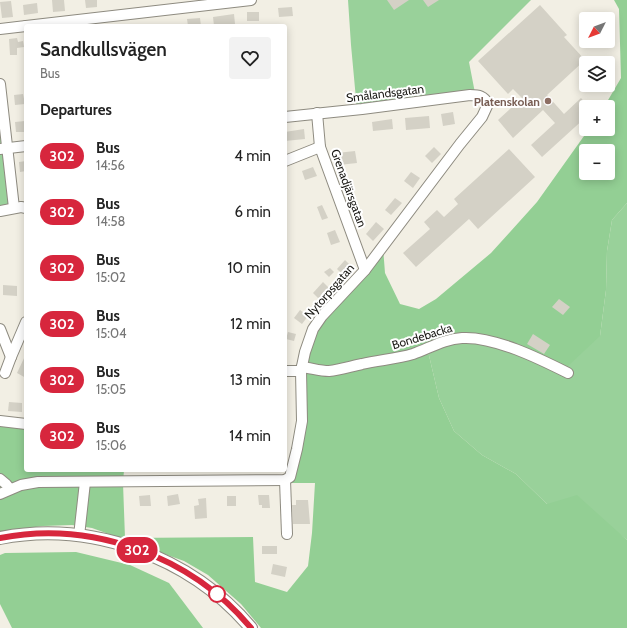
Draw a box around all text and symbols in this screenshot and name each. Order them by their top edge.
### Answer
north arrow [579,12,615,48]
map controls [579,12,615,180]
button: heart [229,37,271,79]
text: Sandkullsvägen [40,38,167,61]
button: layers [579,56,615,92]
text: Bus [40,65,60,81]
street label: Smålandsgatan [345,81,425,105]
place label: Platenskolan [474,94,540,109]
marker: Platenskolan [543,96,553,106]
button: + [579,100,615,136]
text: Departures [40,101,112,119]
text: Bus [96,139,120,157]
button: − [579,144,615,180]
text: 302 [50,147,74,165]
text: 4 min [234,147,271,165]
street label: Grenadjärsgatan [328,147,370,229]
text: 14:56 [96,157,125,173]
text: Bus [96,195,120,213]
text: 302 [50,203,74,221]
text: 6 min [234,203,271,221]
text: 14:58 [96,213,125,229]
text: Bus [96,251,120,269]
text: 302 [50,259,74,277]
text: 10 min [228,259,271,277]
street label: Nytorpsgatan [301,260,357,322]
text: 15:02 [96,269,126,285]
text: Bus [96,307,120,325]
text: 302 [50,315,74,333]
text: 12 min [230,315,271,333]
street label: Bondebacka [390,320,454,352]
text: 15:04 [96,325,127,341]
text: Bus [96,363,120,381]
text: 302 [50,371,74,389]
text: 13 min [230,371,271,389]
text: 15:05 [96,381,126,397]
text: Bus [96,419,120,437]
text: 302 [50,427,74,445]
text: 14 min [229,427,271,445]
text: 15:06 [96,437,126,453]
line badge: 302 [114,537,160,563]
text: 302 [125,541,149,559]
unlabelled marker [208,585,226,603]

